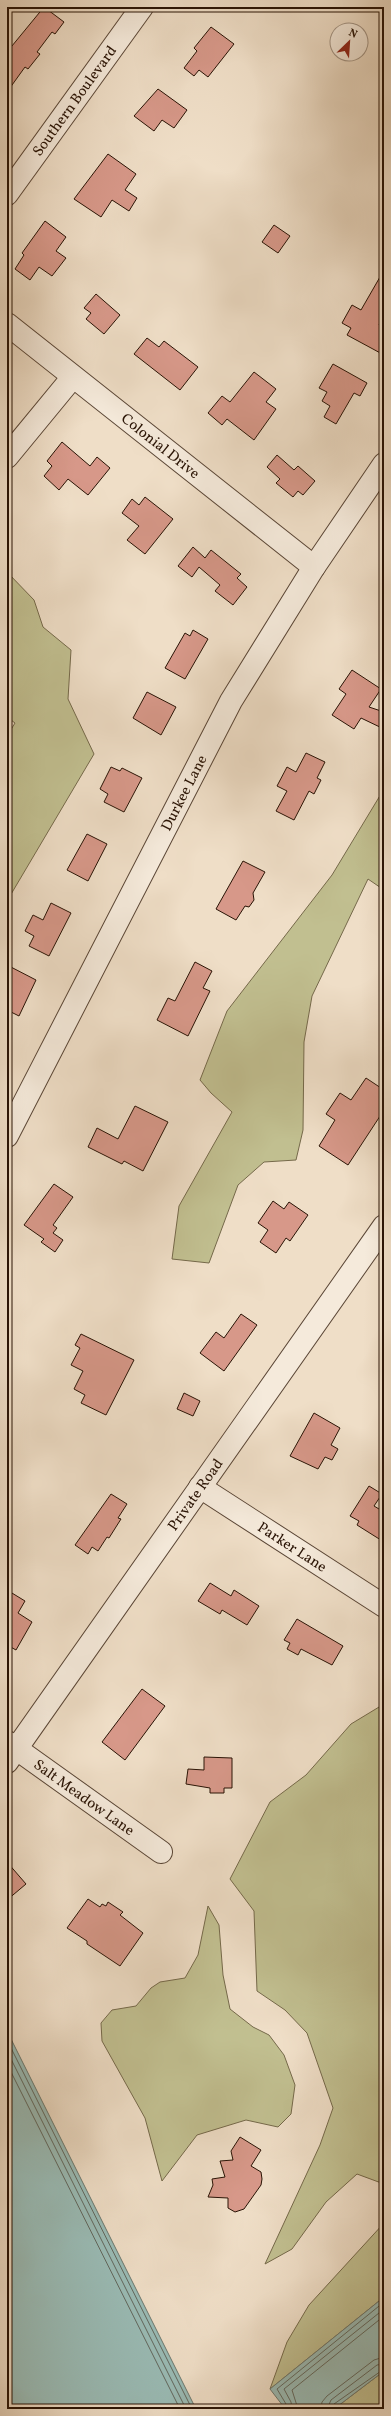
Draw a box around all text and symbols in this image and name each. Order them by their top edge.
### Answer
north arrow [329,22,369,62]
text: N [346,26,359,43]
street label: Southern Boulevard [28,42,123,161]
street label: Colonial Drive [116,409,204,485]
street label: Durkee Lane [157,752,213,835]
street label: Private Road [164,1455,229,1536]
street label: Parker Lane [253,1518,330,1578]
street label: Salt Meadow Lane [29,1755,138,1842]

